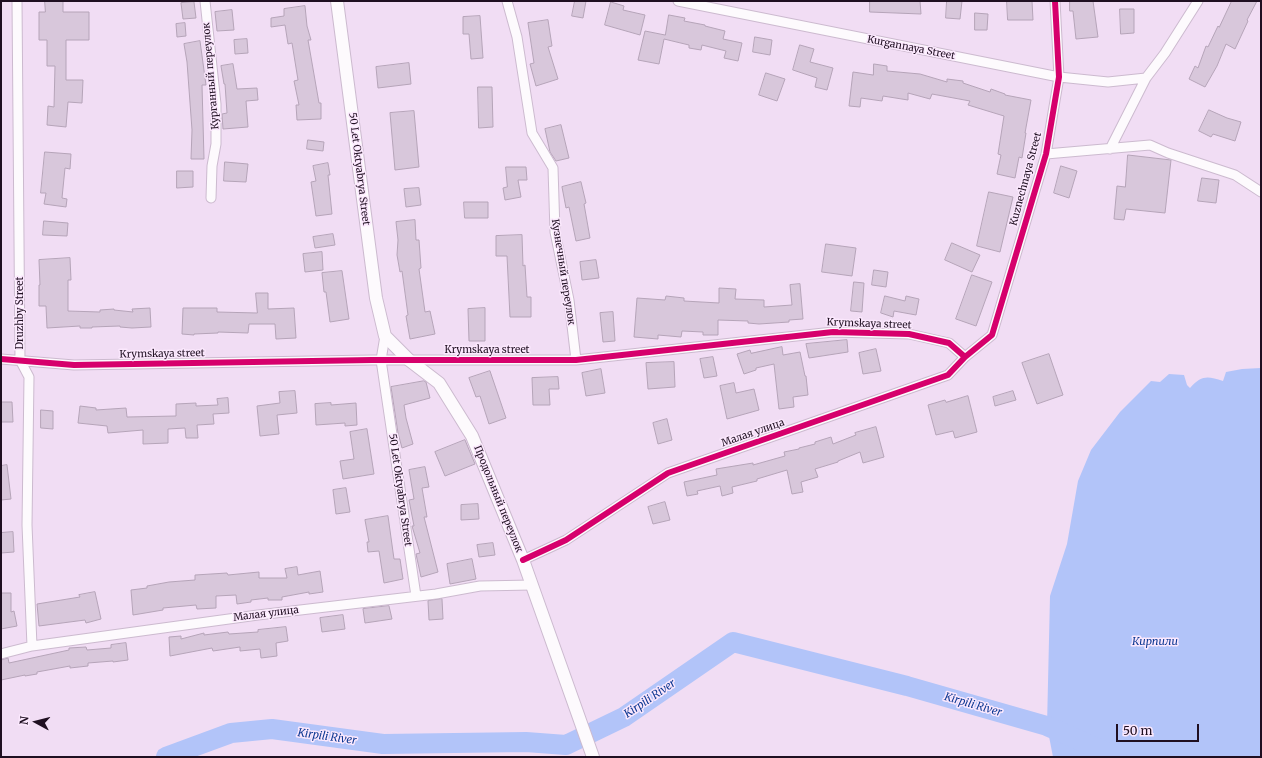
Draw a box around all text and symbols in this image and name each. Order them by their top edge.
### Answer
street label: Курганный переулок [200,22,222,130]
street label: Kurgannaya Street [866,34,956,62]
street label: 50 Let Oktyabrya Street [346,112,372,226]
street label: Kuznechnaya Street [1008,131,1044,227]
street label: Кузнечный переулок [549,218,577,326]
street label: Druzhby Street [14,277,26,349]
street label: Krymskaya street [826,317,912,331]
street label: Krymskaya street [444,344,530,356]
street label: Krymskaya street [119,347,205,361]
street label: Малая улица [720,417,786,449]
street label: 50 Let Oktyabrya Street [386,433,414,547]
street label: Продольный переулок [471,444,525,554]
street label: Малая улица [233,604,299,624]
water label: Кирпили [1132,635,1178,649]
water label: Kirpili River [622,677,678,721]
water label: Kirpili River [943,690,1003,720]
north arrow [16,702,56,742]
text: N [17,715,32,726]
scale bar [1118,716,1201,742]
text: 50 m [1123,723,1152,738]
water label: Kirpili River [297,726,357,748]

